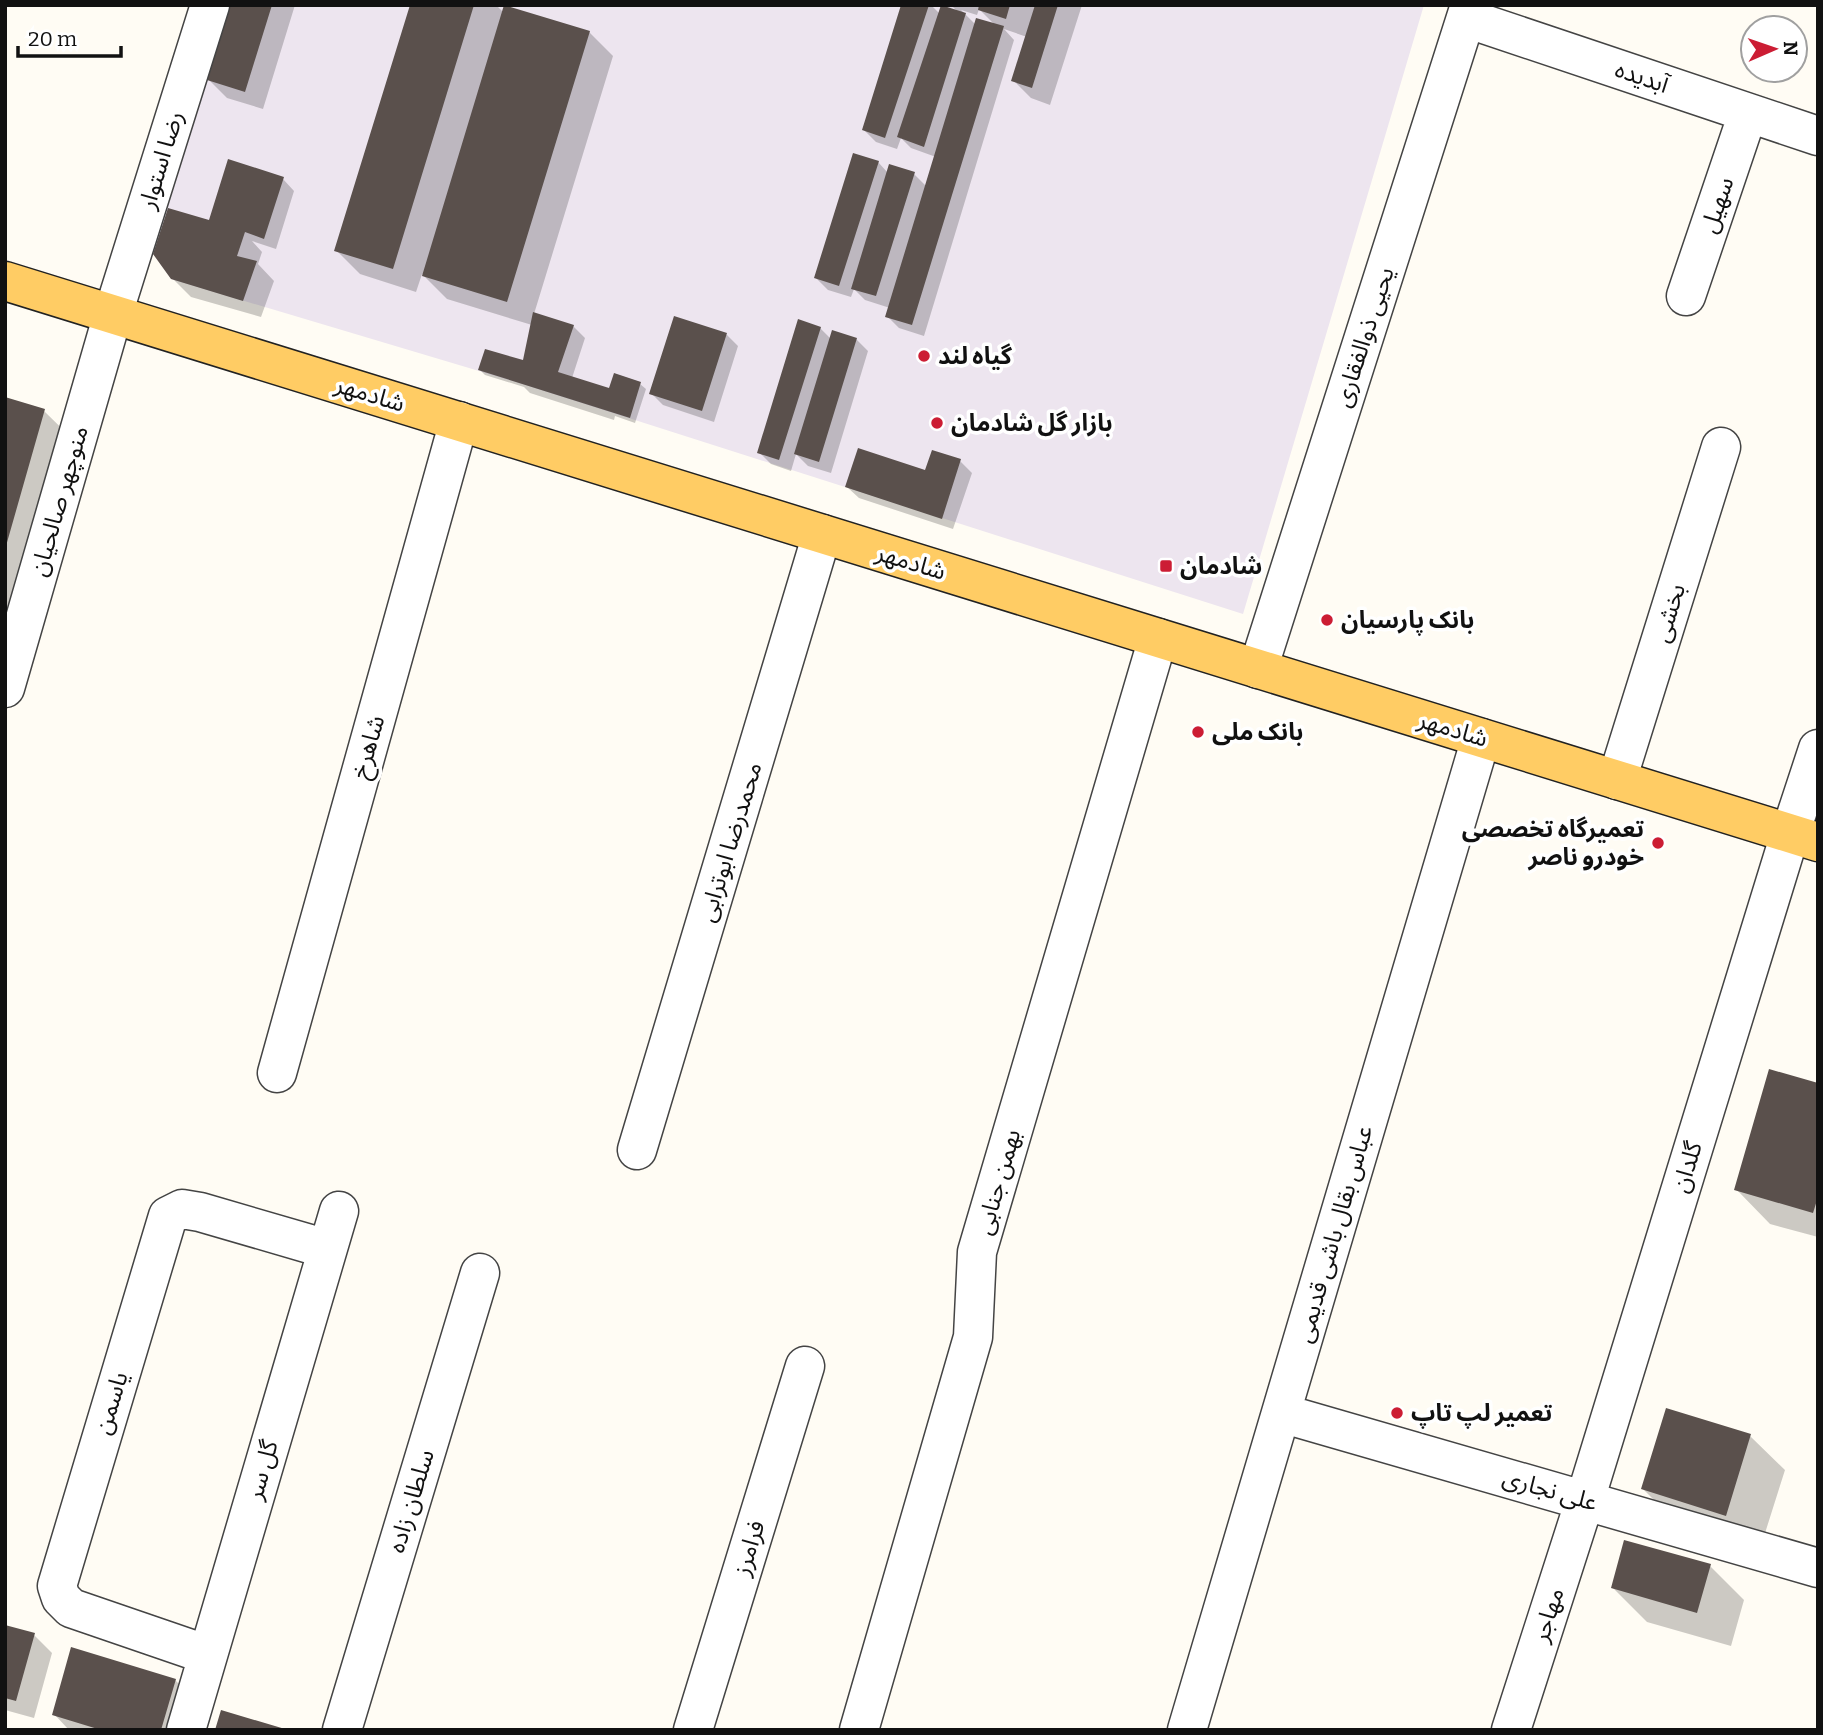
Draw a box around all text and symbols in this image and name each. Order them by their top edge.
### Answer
scale bar [18,14,121,58]
north arrow [1739,14,1809,84]
text: 20 m [28,26,77,52]
text: N [1779,41,1802,56]
street label: آبدیده [1612,55,1673,99]
street label: رضا استوار [133,108,189,213]
street label: سهیل [1694,173,1740,237]
street label: یحیی ذوالفقاری [1328,263,1400,411]
place label: گیاه لند [938,342,1013,370]
marker: گیاه لند [916,348,932,364]
street label: شادمهر [331,370,408,418]
place label: بازار گل شادمان [951,409,1113,437]
marker: بازار گل شادمان [929,415,945,431]
street label: منوچهر صالحیان [24,422,95,580]
street label: شادمهر [872,538,949,586]
place label: شادمان [1180,552,1262,580]
marker: شادمان [1158,558,1174,574]
street label: بخشی [1647,580,1691,646]
place label: بانک پارسیان [1341,606,1474,636]
marker: بانک پارسیان [1319,612,1335,628]
street label: شادمهر [1414,705,1491,753]
street label: شاهرخ [346,712,393,783]
place label: بانک ملی [1212,718,1303,746]
marker: بانک ملی [1190,724,1206,740]
street label: محمدرضا ابوترابی [692,759,768,925]
place label: تعمیرگاه تخصصی خودرو ناصر [1462,815,1644,871]
marker: تعمیرگاه تخصصی خودرو ناصر [1650,835,1666,851]
street label: عباس بقال باشی قدیمی [1290,1122,1378,1346]
street label: بهمن جنابی [970,1126,1026,1238]
street label: گلدان [1666,1137,1708,1196]
street label: یاسمن [88,1368,134,1438]
place label: تعمیر لپ تاپ [1411,1399,1553,1429]
marker: تعمیر لپ تاپ [1389,1405,1405,1421]
street label: گل سر [240,1436,284,1504]
street label: سلطان زاده [382,1446,440,1556]
street label: علی نجاری [1499,1463,1601,1517]
street label: فرامرز [727,1517,771,1580]
street label: مهاجر [1526,1584,1570,1647]

